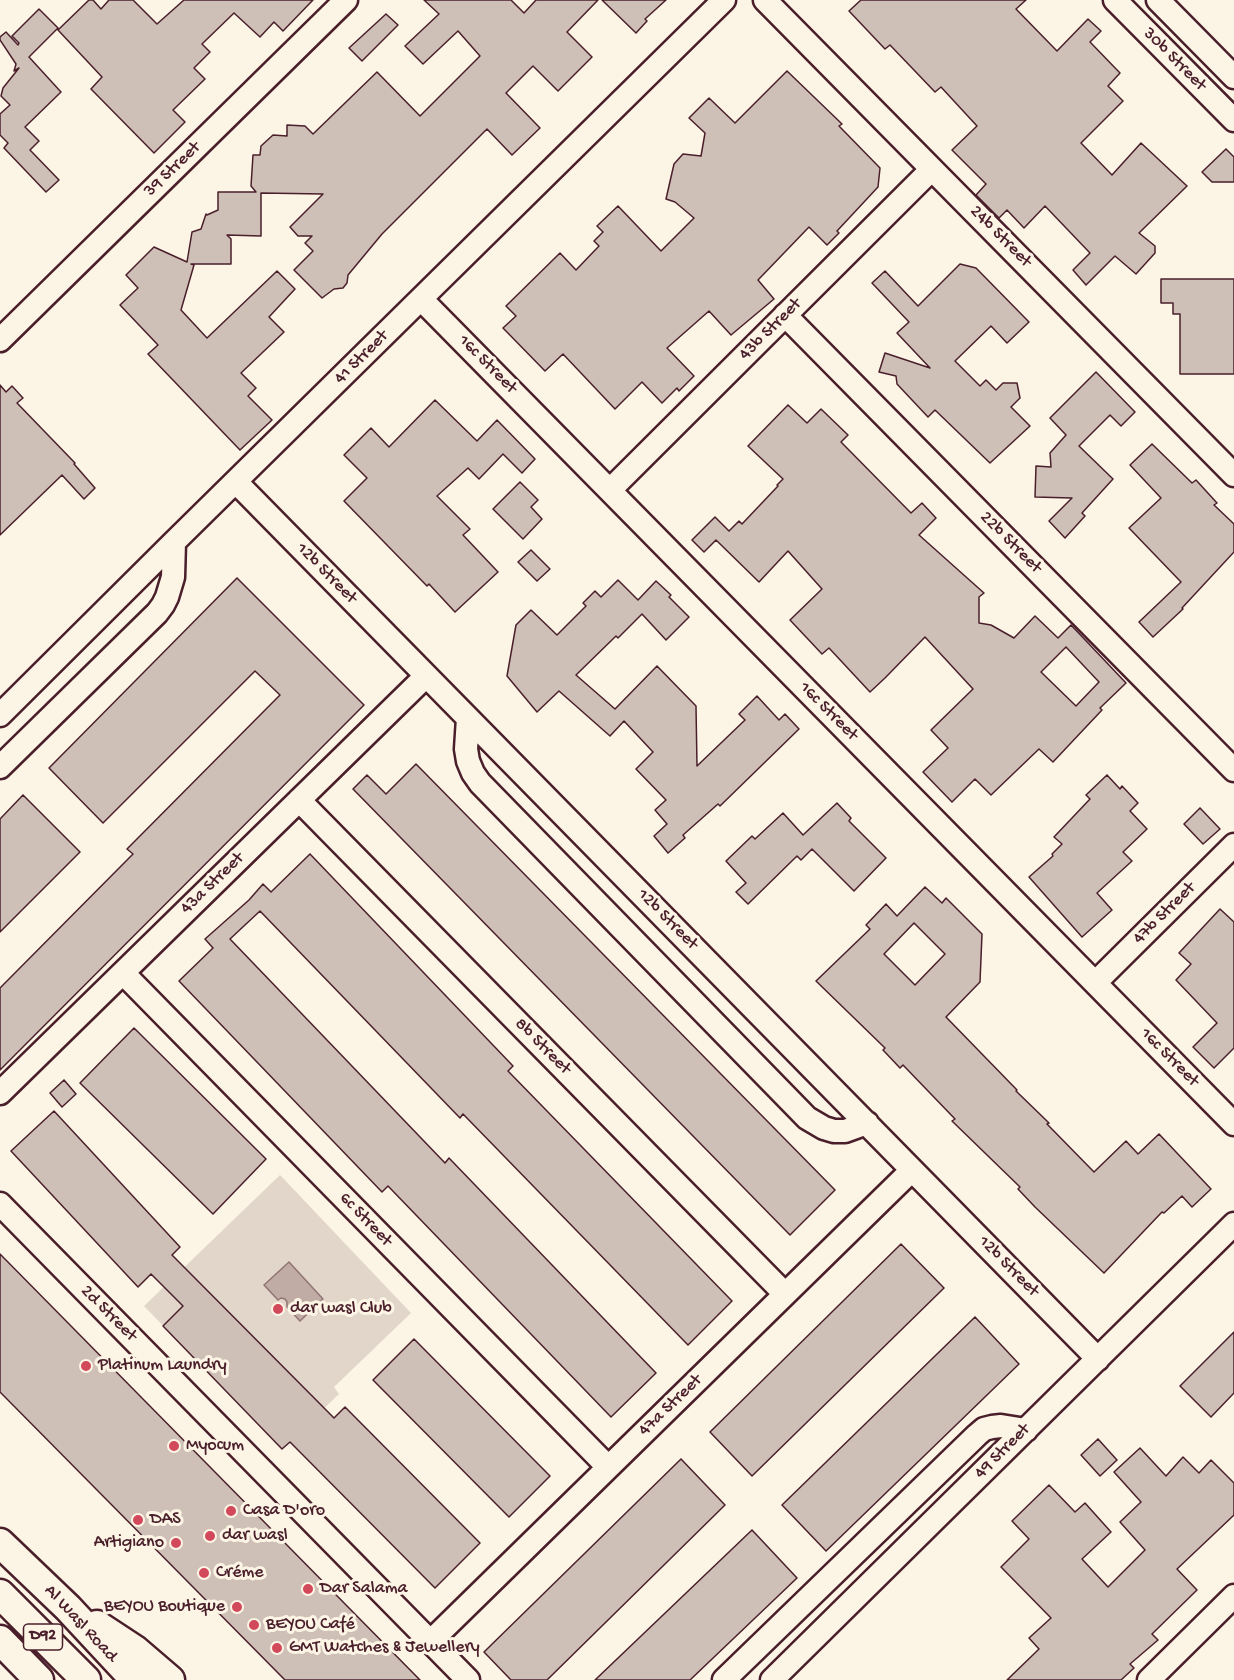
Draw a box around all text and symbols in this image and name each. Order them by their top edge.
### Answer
street label: 30b Street [1138,24,1210,96]
street label: 39 Street [140,138,206,202]
street label: 24b Street [964,201,1036,273]
street label: 43b Street [735,294,807,366]
street label: 41 Street [330,326,394,390]
street label: 16c Street [453,331,521,399]
street label: 22b Street [974,507,1046,579]
street label: 12b Street [291,539,361,609]
street label: 16c Street [794,678,862,746]
street label: 43a Street [177,848,249,920]
street label: 47b Street [1129,878,1201,950]
street label: 12b Street [632,885,702,955]
street label: 8b Street [509,1014,575,1080]
street label: 16c Street [1135,1024,1203,1092]
street label: 6c Street [334,1188,396,1252]
street label: 12b Street [973,1232,1043,1302]
street label: 2d Street [75,1281,141,1347]
place label: dar wasl Club [290,1298,392,1320]
marker: dar wasl Club [271,1302,285,1316]
place label: Platinum Laundry [98,1355,227,1377]
marker: Platinum Laundry [79,1359,93,1373]
street label: 47a Street [635,1370,707,1442]
street label: 49 Street [971,1420,1035,1484]
place label: Myocum [186,1435,244,1457]
marker: Myocum [167,1439,181,1453]
place label: Casa D'oro [243,1500,325,1522]
marker: Casa D'oro [224,1504,238,1518]
place label: DAS [150,1509,181,1531]
marker: DAS [131,1513,145,1527]
place label: dar wasl [222,1525,288,1547]
marker: dar wasl [203,1529,217,1543]
place label: Artigiano [94,1532,164,1554]
marker: Artigiano [169,1536,183,1550]
place label: Créme [216,1562,263,1584]
marker: Créme [197,1566,211,1580]
place label: Dar Salama [320,1578,407,1600]
street label: Al Wasl Road [39,1581,121,1667]
marker: Dar Salama [301,1582,315,1596]
place label: BEYOU Boutique [104,1596,225,1618]
marker: BEYOU Boutique [230,1600,244,1614]
place label: BEYOU Café [266,1614,355,1636]
marker: BEYOU Café [247,1618,261,1632]
road number: D92 [24,1624,63,1650]
place label: GMT Watches & Jewellery [289,1637,480,1659]
marker: GMT Watches & Jewellery [270,1641,284,1655]

